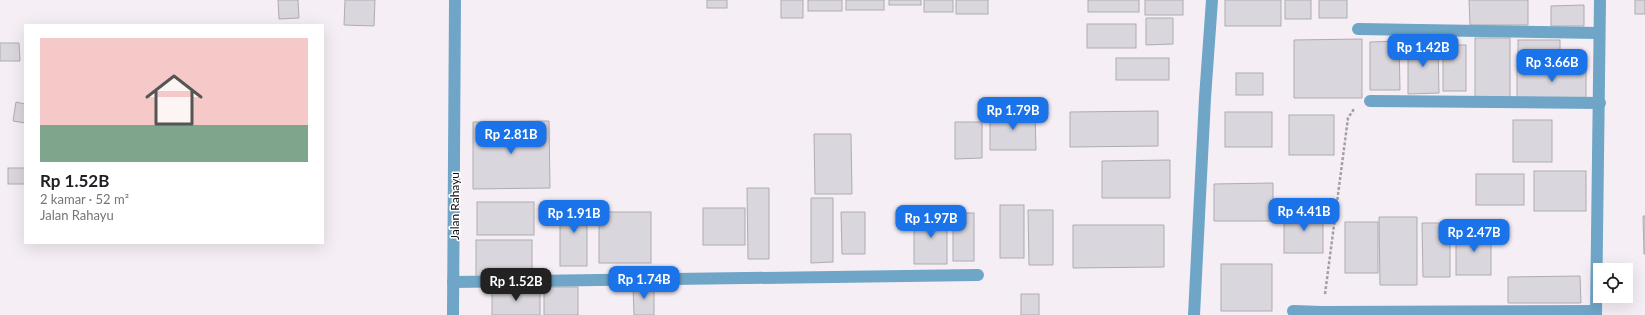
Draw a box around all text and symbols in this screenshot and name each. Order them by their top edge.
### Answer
pin: Rp 1.42B [1382,34,1464,68]
text: Rp 1.42B [1396,39,1450,55]
pin: Rp 3.66B [1511,49,1593,83]
text: Rp 3.66B [1525,54,1579,70]
icon: home [138,64,210,136]
pin: Rp 1.79B [972,97,1054,131]
text: Rp 1.79B [986,102,1040,118]
pin: Rp 2.81B [470,121,552,155]
text: Rp 2.81B [484,126,538,142]
text: Rp 1.52B [40,170,109,191]
street label: Jalan Rahayu [447,172,462,240]
text: 2 kamar · 52 m² [40,191,129,207]
pin: Rp 4.41B [1263,198,1345,232]
pin: Rp 1.91B [533,200,615,234]
text: Rp 4.41B [1277,203,1331,219]
text: Rp 1.91B [547,205,601,221]
pin: Rp 1.97B [890,205,972,239]
text: Jalan Rahayu [40,207,114,223]
text: Rp 1.97B [904,210,958,226]
pin: Rp 2.47B [1433,219,1515,253]
text: Rp 2.47B [1447,224,1501,240]
map controls [1593,263,1633,303]
button: locate [1593,263,1633,303]
pin: Rp 1.74B [603,266,685,300]
pin: Rp 1.52B [475,268,557,302]
text: Rp 1.74B [617,271,671,287]
text: Rp 1.52B [489,273,543,289]

